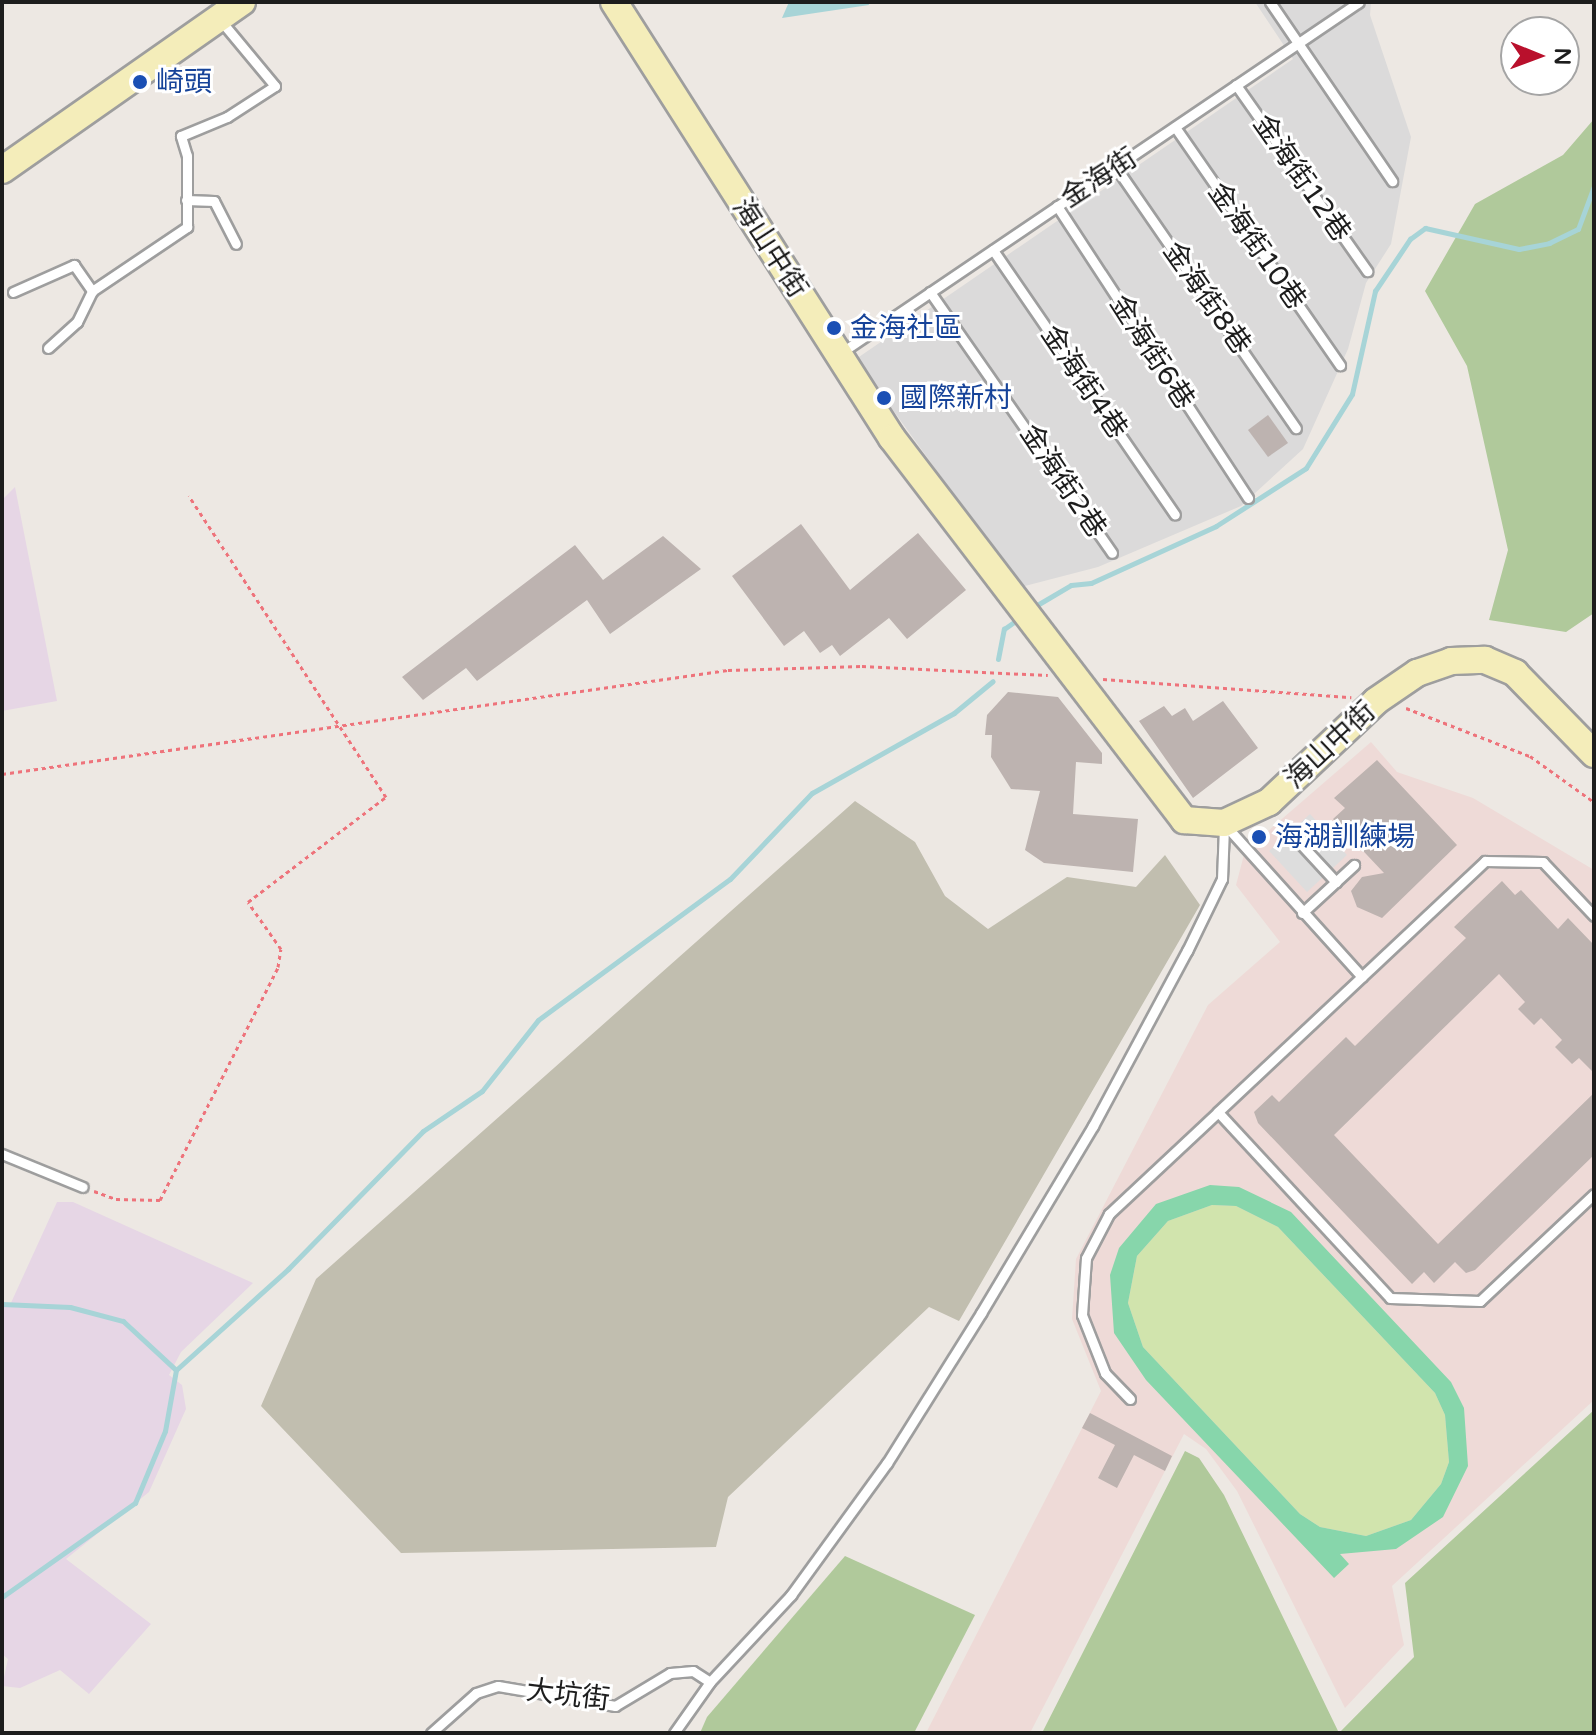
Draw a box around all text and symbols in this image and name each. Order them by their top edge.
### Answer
north arrow [1500,16,1580,96]
text: N [1549,47,1575,65]
place label: 崎頭 [156,65,212,99]
marker: 崎頭 [131,73,149,91]
street label: 金海街12巷 [1246,108,1358,248]
street label: 金海街 [1055,141,1143,215]
street label: 金海街10巷 [1201,176,1313,316]
street label: 海山中街 [725,192,815,304]
street label: 金海街8巷 [1156,235,1258,361]
street label: 金海街6巷 [1103,289,1201,415]
place label: 金海社區 [850,311,962,345]
marker: 金海社區 [825,319,843,337]
street label: 金海街4巷 [1034,319,1134,445]
place label: 國際新村 [900,381,1012,415]
marker: 國際新村 [875,389,893,407]
street label: 金海街2巷 [1013,418,1113,544]
street label: 海山中街 [1278,695,1382,795]
place label: 海湖訓練場 [1275,820,1415,854]
marker: 海湖訓練場 [1250,828,1268,846]
street label: 大坑街 [524,1673,612,1717]

